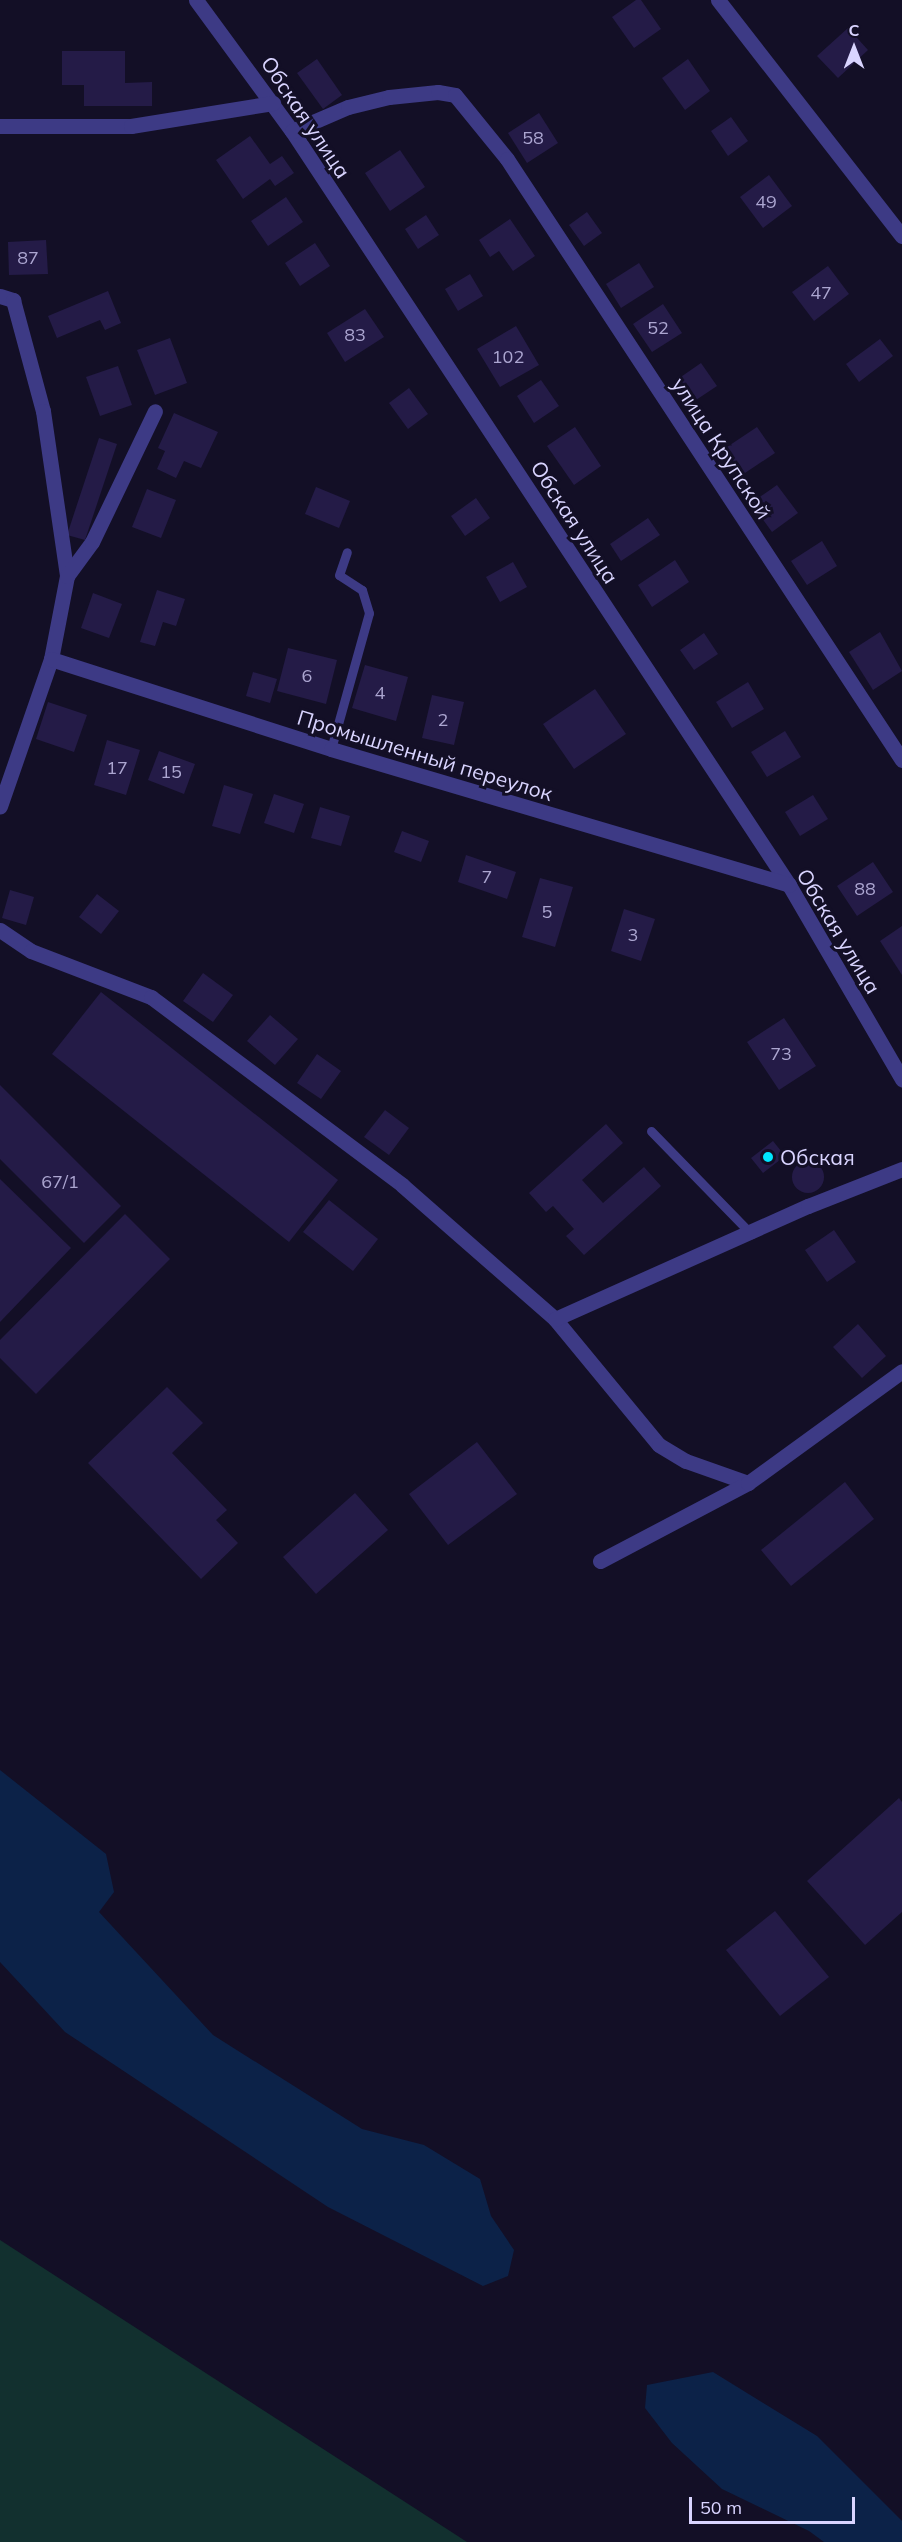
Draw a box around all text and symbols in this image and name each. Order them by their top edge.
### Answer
north arrow [824,18,884,78]
text: С [849,20,859,40]
street label: Обская улица [256,51,356,183]
house number: 58 [522,127,544,149]
house number: 49 [755,191,777,213]
house number: 87 [17,247,39,269]
house number: 47 [810,282,832,304]
house number: 52 [647,317,669,339]
house number: 83 [344,324,366,346]
house number: 102 [492,346,524,368]
street label: улица Крупской [667,373,777,523]
street label: Обская улица [526,456,624,588]
house number: 6 [302,665,312,687]
house number: 4 [375,682,385,704]
street label: Промышленный переулок [294,704,556,806]
house number: 2 [438,709,448,731]
house number: 17 [106,757,128,779]
house number: 15 [160,761,182,783]
street label: Обская улица [792,864,886,998]
house number: 7 [482,866,492,888]
house number: 88 [854,878,876,900]
house number: 5 [542,901,552,923]
house number: 3 [628,924,638,946]
house number: 73 [770,1043,792,1065]
place label: Обская [780,1144,855,1170]
marker: Обская [761,1150,775,1164]
house number: 67/1 [41,1171,79,1193]
scale bar [692,2485,858,2523]
text: 50 m [700,2496,742,2519]

